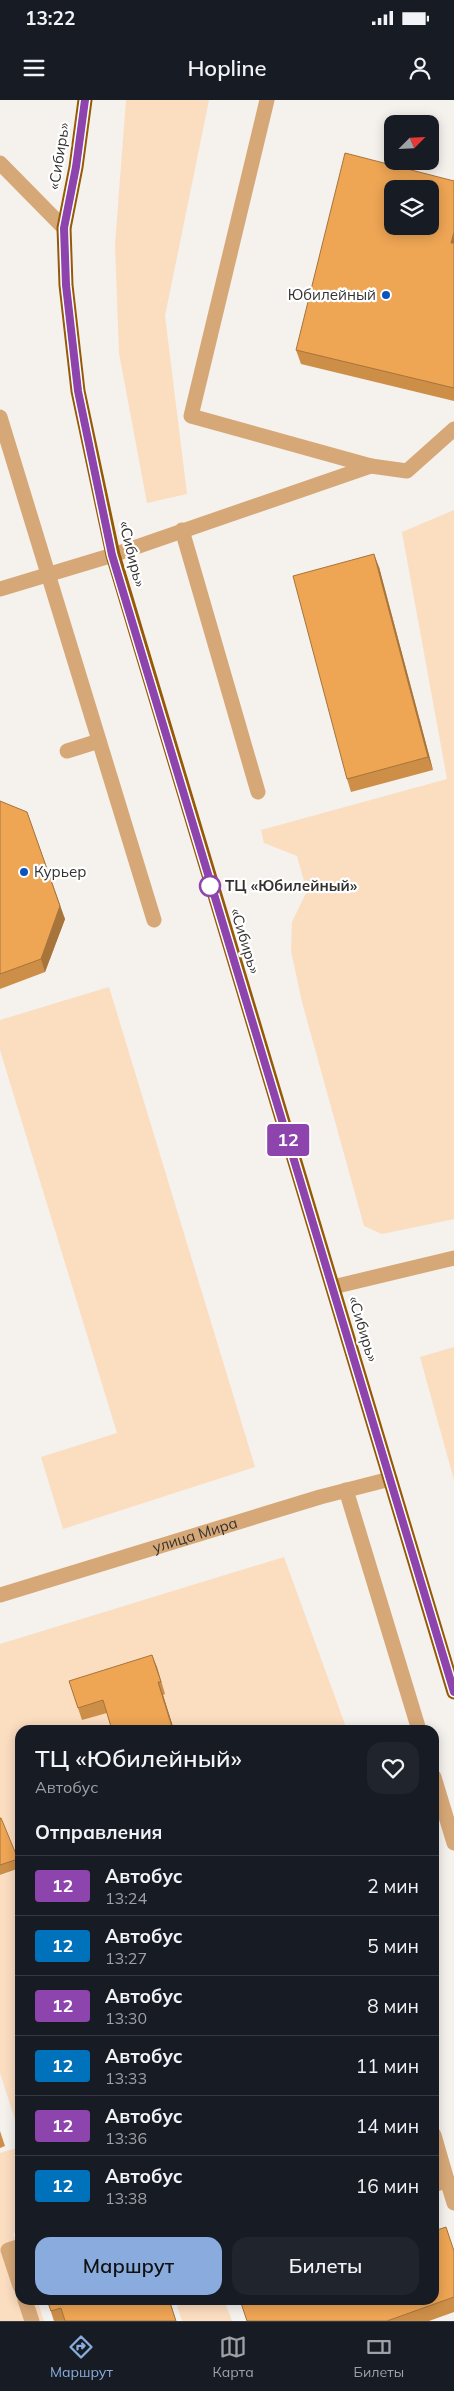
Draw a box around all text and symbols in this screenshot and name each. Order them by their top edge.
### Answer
text: 13:22 [25,6,75,30]
icon: menu [20,54,48,82]
text: Hopline [187,54,267,82]
icon: person [406,54,434,82]
north arrow [384,115,439,170]
map controls [384,115,439,235]
street label: «Сибирь» [44,121,73,191]
button: layers [384,180,439,235]
place label: Юбилейный [288,285,376,304]
marker: Юбилейный [380,289,392,301]
street label: «Сибирь» [115,519,150,589]
place label: Курьер [34,862,86,881]
marker: Курьер [18,866,30,878]
marker: ТЦ «Юбилейный» [199,875,221,897]
place label: ТЦ «Юбилейный» [225,876,358,895]
street label: «Сибирь» [227,906,265,976]
line badge: 12 [266,1124,310,1156]
text: 12 [277,1128,299,1151]
street label: «Сибирь» [345,1294,383,1364]
street label: улица Мира [150,1513,240,1557]
button: heart [367,1742,419,1794]
text: ТЦ «Юбилейный» [35,1743,242,1773]
text: Автобус [35,1777,98,1797]
text: Отправления [35,1820,162,1844]
text: Автобус [105,1864,183,1888]
text: 12 [52,1874,73,1897]
text: 2 мин [367,1874,419,1898]
text: 13:24 [105,1888,147,1908]
text: Автобус [105,1924,183,1948]
text: 12 [52,1934,73,1957]
text: 5 мин [367,1934,419,1958]
text: 13:27 [105,1948,147,1968]
text: Автобус [105,1984,183,2008]
text: 12 [52,1994,73,2017]
text: 8 мин [367,1994,419,2018]
text: 13:30 [105,2008,147,2028]
text: Автобус [105,2044,183,2068]
text: 12 [52,2054,73,2077]
text: 11 мин [356,2054,419,2078]
text: 13:33 [105,2068,147,2088]
text: Автобус [105,2104,183,2128]
text: 12 [52,2114,73,2137]
text: 14 мин [356,2114,419,2138]
text: 13:36 [105,2128,147,2148]
text: Автобус [105,2164,183,2188]
text: 12 [52,2174,73,2197]
text: 16 мин [356,2174,419,2198]
text: 13:38 [105,2188,147,2208]
button: Маршрут [35,2237,222,2295]
button: Билеты [232,2237,419,2295]
tab: Маршрут [50,2333,113,2381]
tab: Карта [213,2333,254,2381]
tab: Билеты [354,2333,404,2381]

